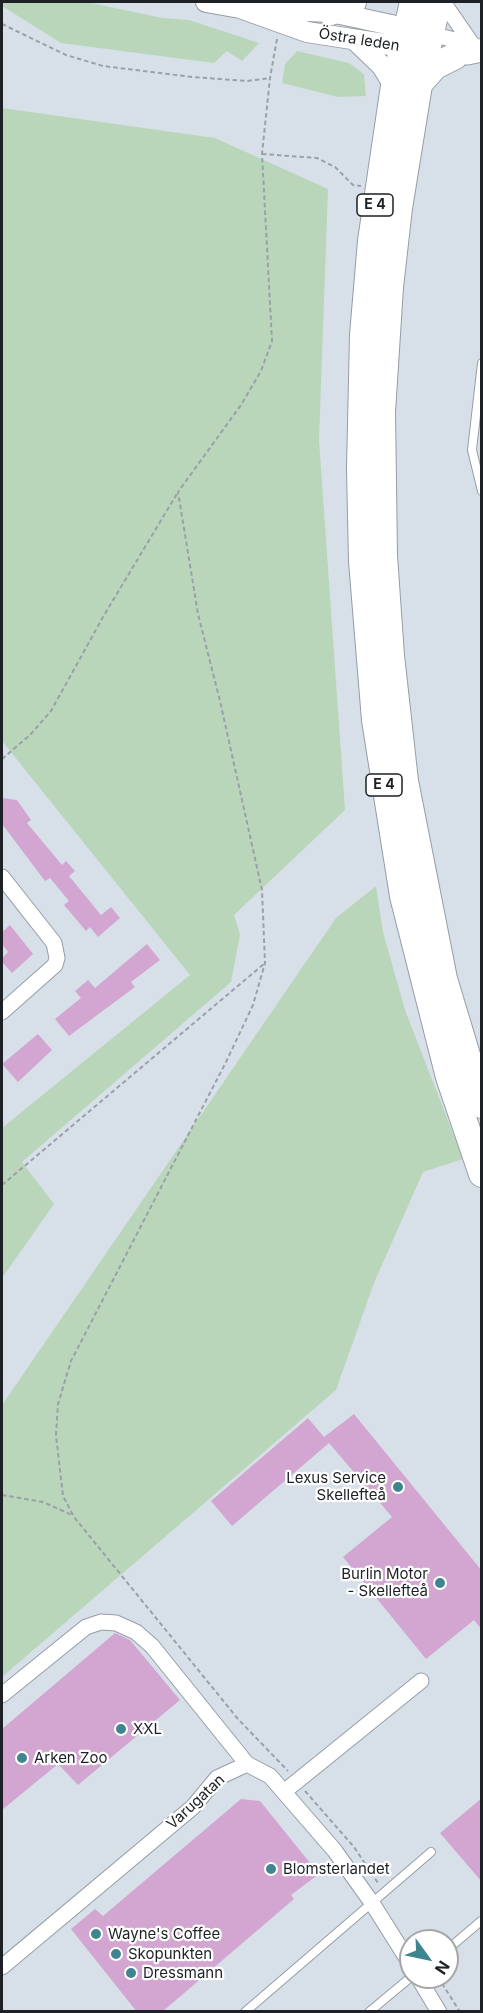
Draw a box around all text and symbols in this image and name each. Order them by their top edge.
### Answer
street label: Östra leden [317,25,401,55]
road number: E 4 [357,194,393,216]
road number: E 4 [366,774,402,796]
place label: Lexus Service Skellefteå [286,1469,386,1504]
marker: Lexus Service Skellefteå [391,1480,405,1494]
place label: Burlin Motor - Skellefteå [341,1565,428,1600]
marker: Burlin Motor - Skellefteå [433,1576,447,1590]
place label: XXL [133,1720,162,1738]
marker: XXL [114,1722,128,1736]
place label: Arken Zoo [34,1749,107,1767]
marker: Arken Zoo [15,1751,29,1765]
street label: Varugatan [163,1771,229,1833]
place label: Blomsterlandet [283,1860,390,1878]
marker: Blomsterlandet [264,1862,278,1876]
place label: Wayne's Coffee [108,1925,220,1943]
marker: Wayne's Coffee [89,1927,103,1941]
north arrow [399,1929,459,1989]
place label: Skopunkten [128,1945,212,1963]
marker: Skopunkten [109,1947,123,1961]
text: N [431,1957,454,1978]
place label: Dressmann [143,1964,223,1982]
marker: Dressmann [124,1966,138,1980]

